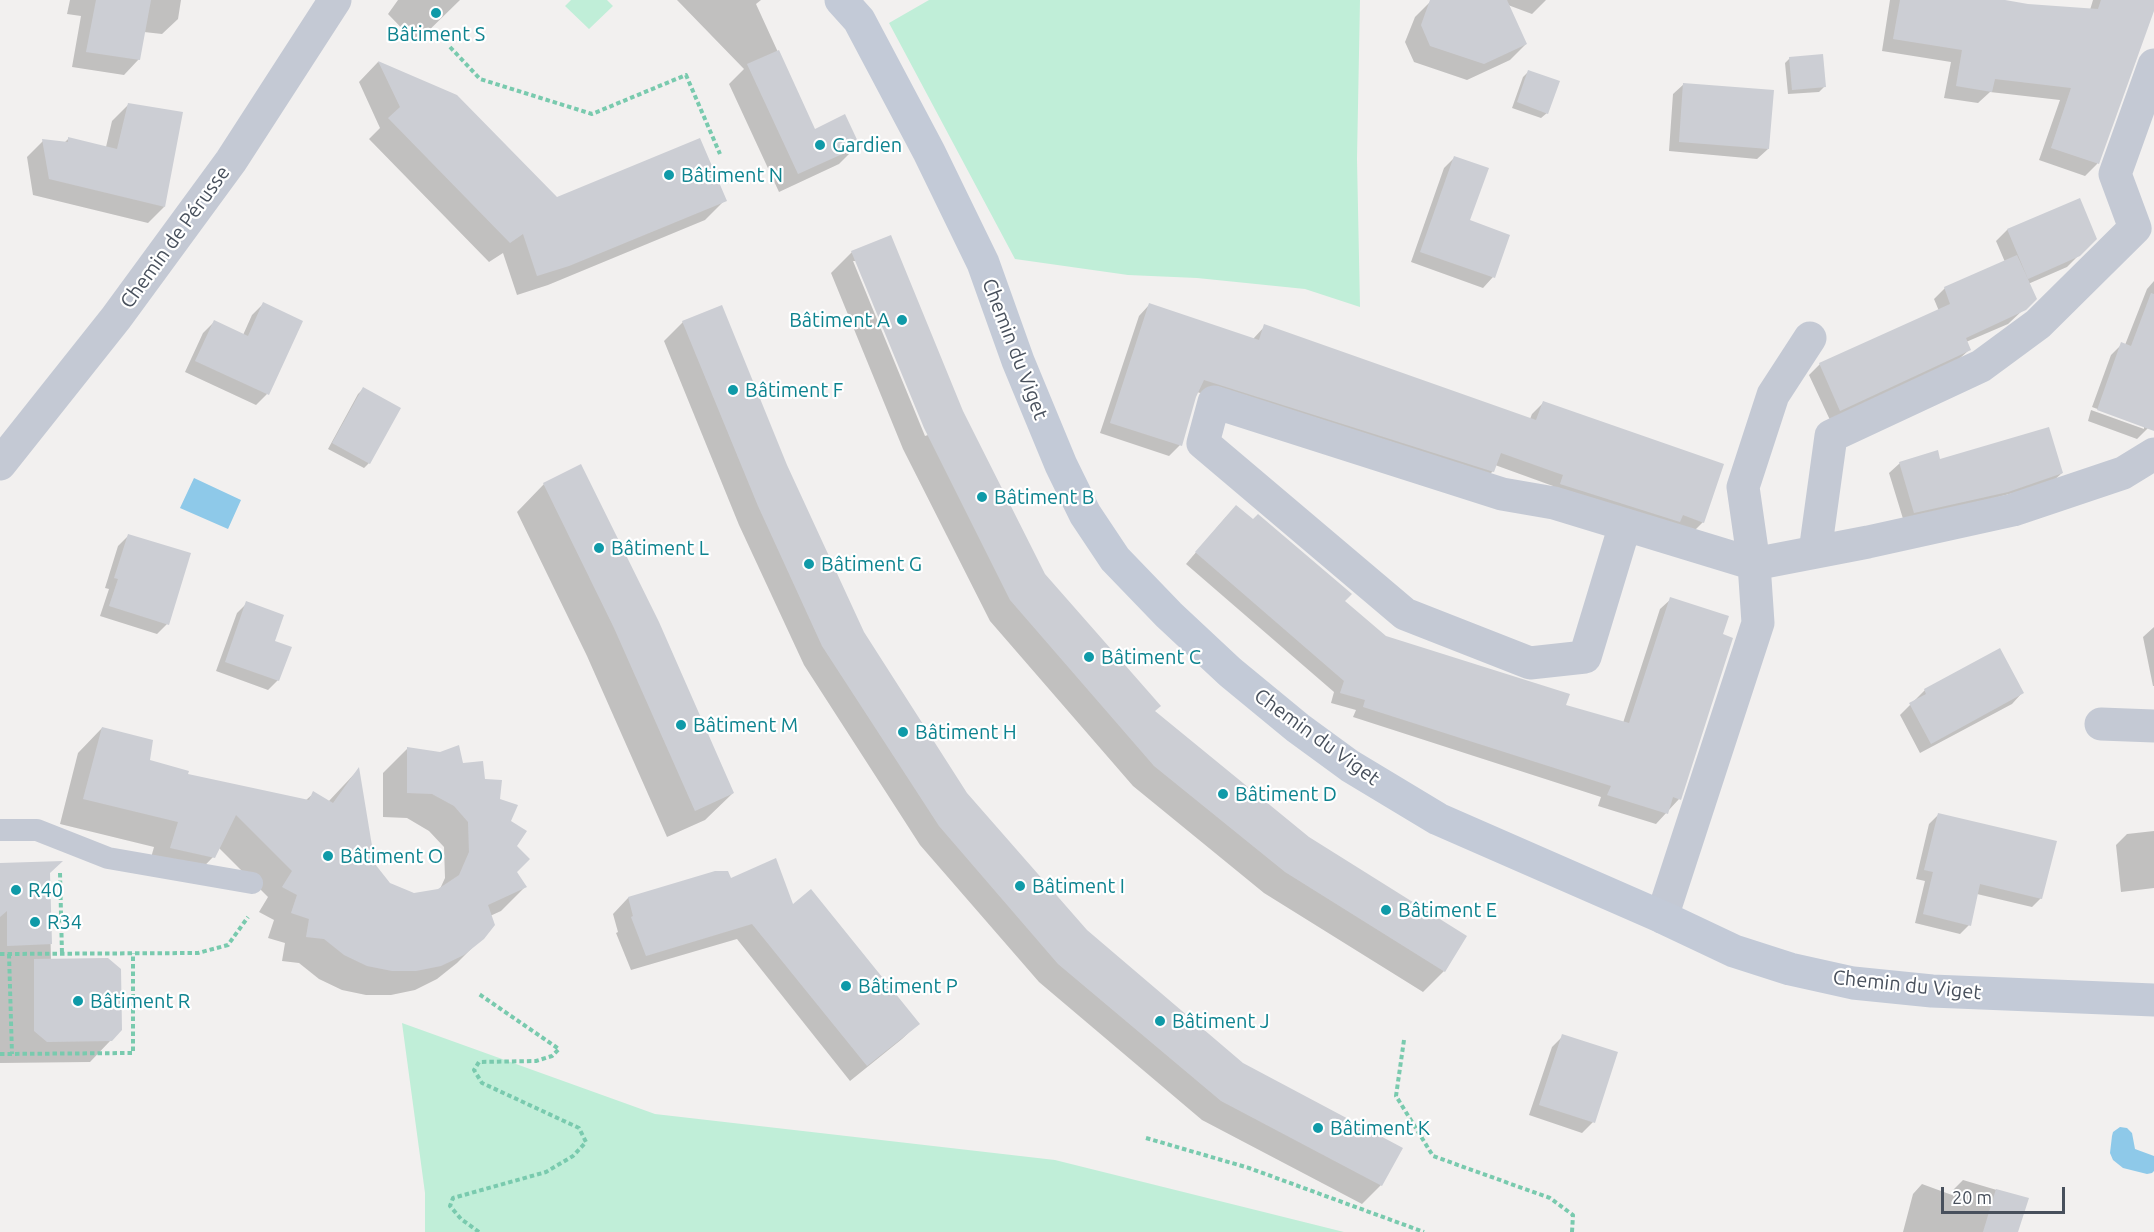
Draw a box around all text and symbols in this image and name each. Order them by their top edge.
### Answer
marker: Bâtiment S [429,6,443,20]
place label: Bâtiment S [387,22,485,46]
place label: Gardien [832,133,902,157]
marker: Gardien [813,138,827,152]
street label: Chemin de Pérusse [115,161,235,313]
place label: Bâtiment N [681,163,783,187]
marker: Bâtiment N [662,168,676,182]
street label: Chemin du Viget [977,275,1053,423]
place label: Bâtiment A [789,308,890,332]
marker: Bâtiment A [895,313,909,327]
place label: Bâtiment F [745,378,843,402]
marker: Bâtiment F [726,383,740,397]
place label: Bâtiment B [994,485,1095,509]
marker: Bâtiment B [975,490,989,504]
place label: Bâtiment L [611,536,709,560]
marker: Bâtiment L [592,541,606,555]
place label: Bâtiment G [821,552,922,576]
marker: Bâtiment G [802,557,816,571]
place label: Bâtiment C [1101,645,1201,669]
marker: Bâtiment C [1082,650,1096,664]
street label: Chemin du Viget [1250,683,1384,791]
place label: Bâtiment M [693,713,798,737]
marker: Bâtiment M [674,718,688,732]
place label: Bâtiment H [915,720,1017,744]
marker: Bâtiment H [896,725,910,739]
place label: Bâtiment D [1235,782,1337,806]
marker: Bâtiment D [1216,787,1230,801]
place label: Bâtiment O [340,844,443,868]
marker: Bâtiment O [321,849,335,863]
place label: Bâtiment I [1032,874,1125,898]
place label: R40 [28,878,63,902]
marker: Bâtiment I [1013,879,1027,893]
marker: R40 [9,883,23,897]
place label: Bâtiment E [1398,898,1497,922]
marker: Bâtiment E [1379,903,1393,917]
place label: R34 [47,910,82,934]
marker: R34 [28,915,42,929]
street label: Chemin du Viget [1832,965,1982,1005]
place label: Bâtiment P [858,974,958,998]
marker: Bâtiment P [839,979,853,993]
place label: Bâtiment R [90,989,190,1013]
marker: Bâtiment R [71,994,85,1008]
place label: Bâtiment J [1172,1009,1270,1033]
marker: Bâtiment J [1153,1014,1167,1028]
place label: Bâtiment K [1330,1116,1430,1140]
marker: Bâtiment K [1311,1121,1325,1135]
scale bar [1944,1175,2068,1213]
text: 20 m [1952,1187,1992,1207]

